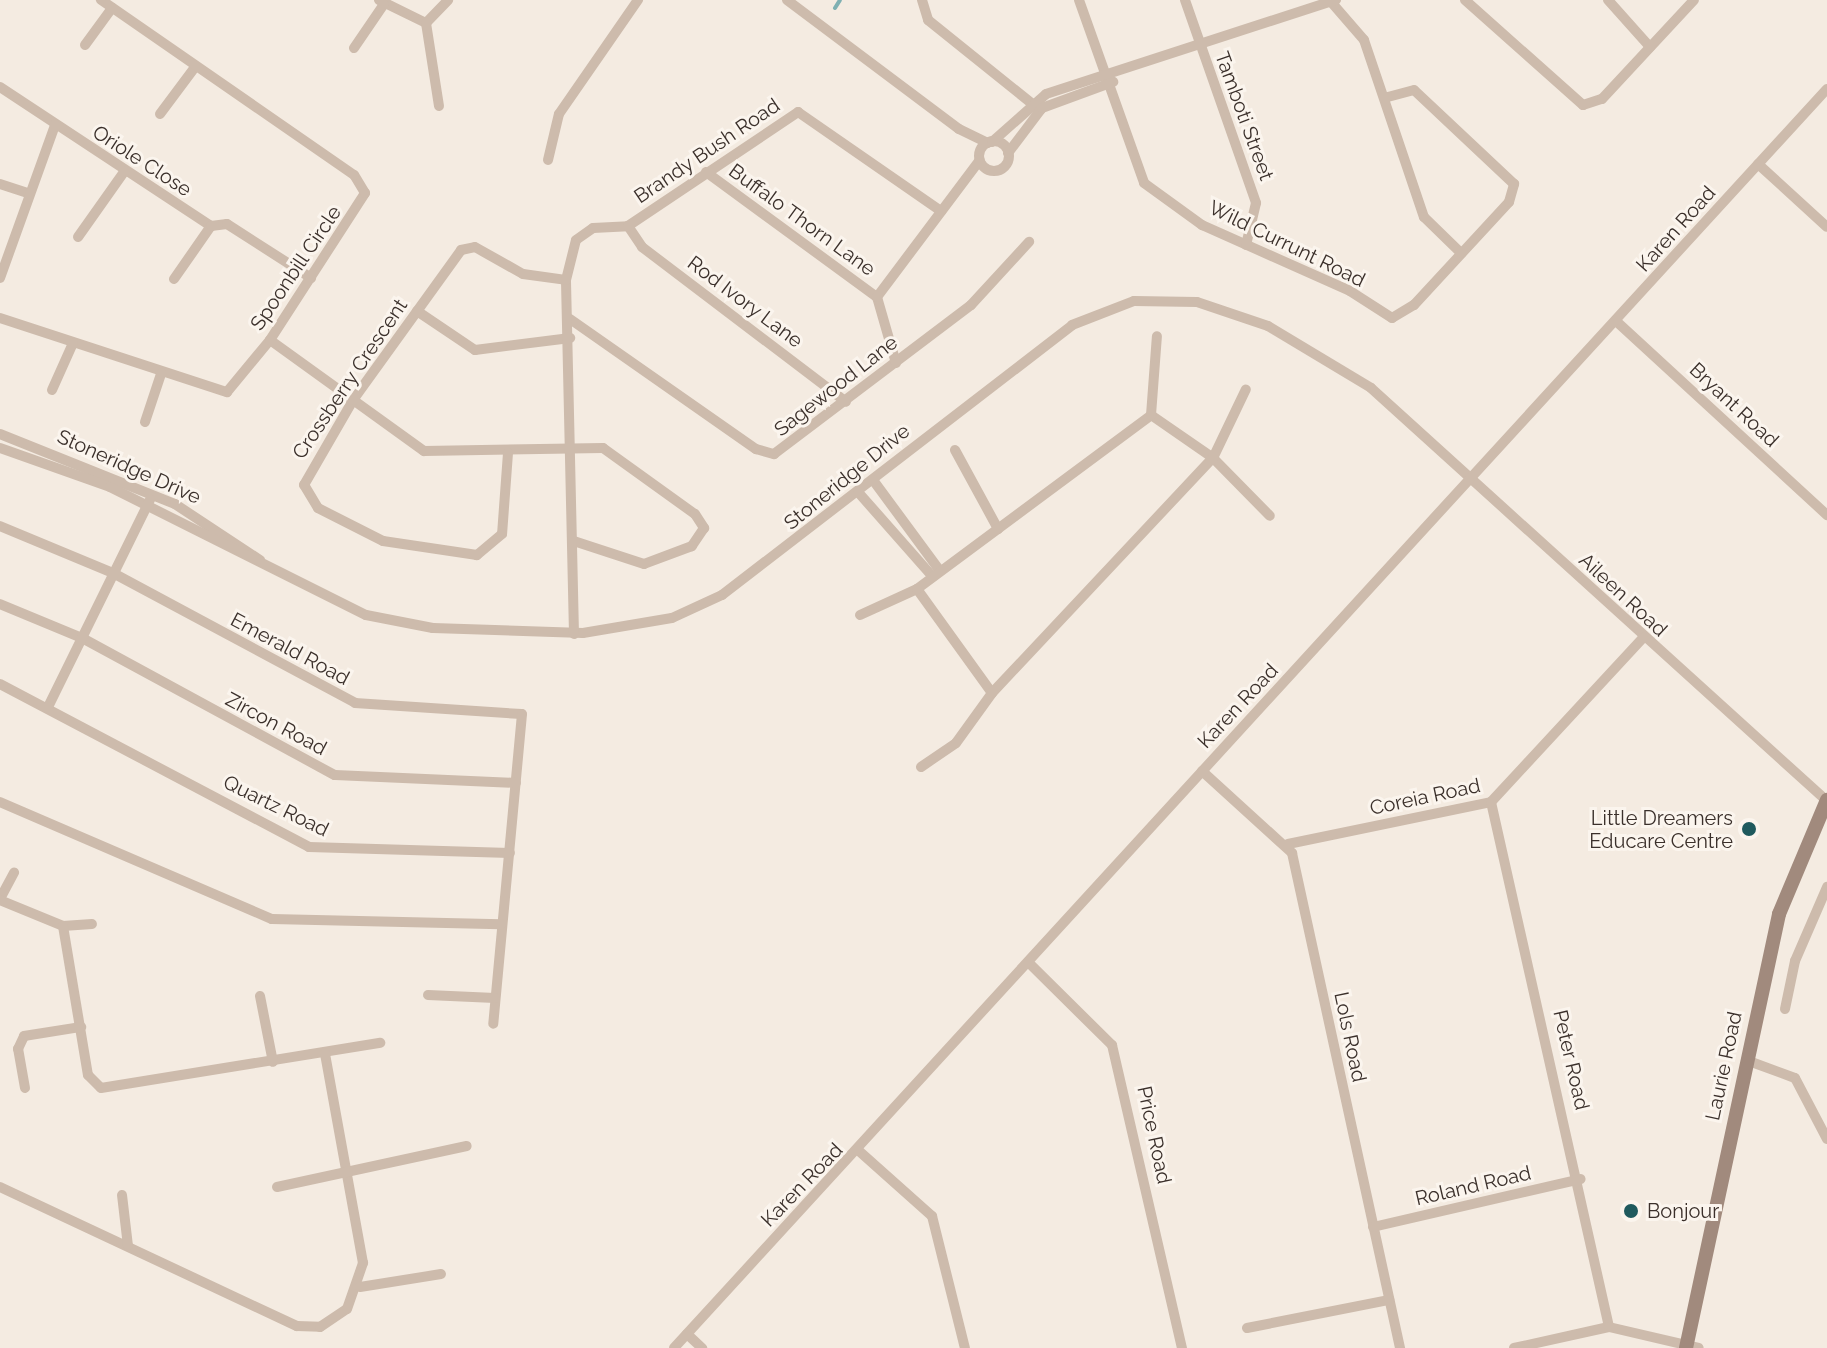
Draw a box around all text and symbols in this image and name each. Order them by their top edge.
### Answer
street label: Tamboti Street [1210,48,1278,184]
street label: Brandy Bush Road [629,93,785,209]
street label: Oriole Close [88,120,196,202]
street label: Buffalo Thorn Lane [724,159,880,281]
street label: Karen Road [1631,181,1721,277]
street label: Wild Currunt Road [1205,196,1369,292]
street label: Spoonbill Circle [245,201,347,335]
street label: Rod Ivory Lane [683,251,807,353]
street label: Crossberry Crescent [287,294,413,464]
street label: Sagewood Lane [769,330,903,442]
street label: Bryant Road [1684,358,1784,452]
street label: Stoneridge Drive [779,419,915,535]
street label: Stoneridge Drive [54,425,204,509]
street label: Aileen Road [1574,548,1672,642]
street label: Emerald Road [227,608,353,690]
street label: Karen Road [1193,659,1283,753]
street label: Zircon Road [221,687,331,761]
street label: Quartz Road [219,770,333,842]
street label: Coreia Road [1368,774,1482,820]
place label: Little Dreamers Educare Centre [1589,806,1733,853]
marker: Little Dreamers Educare Centre [1740,820,1758,838]
street label: Lols Road [1329,990,1371,1084]
street label: Peter Road [1548,1007,1594,1113]
street label: Laurie Road [1701,1009,1747,1123]
street label: Price Road [1132,1084,1176,1186]
street label: Karen Road [756,1138,848,1232]
street label: Roland Road [1413,1161,1533,1211]
place label: Bonjour [1647,1199,1719,1223]
marker: Bonjour [1622,1202,1640,1220]

